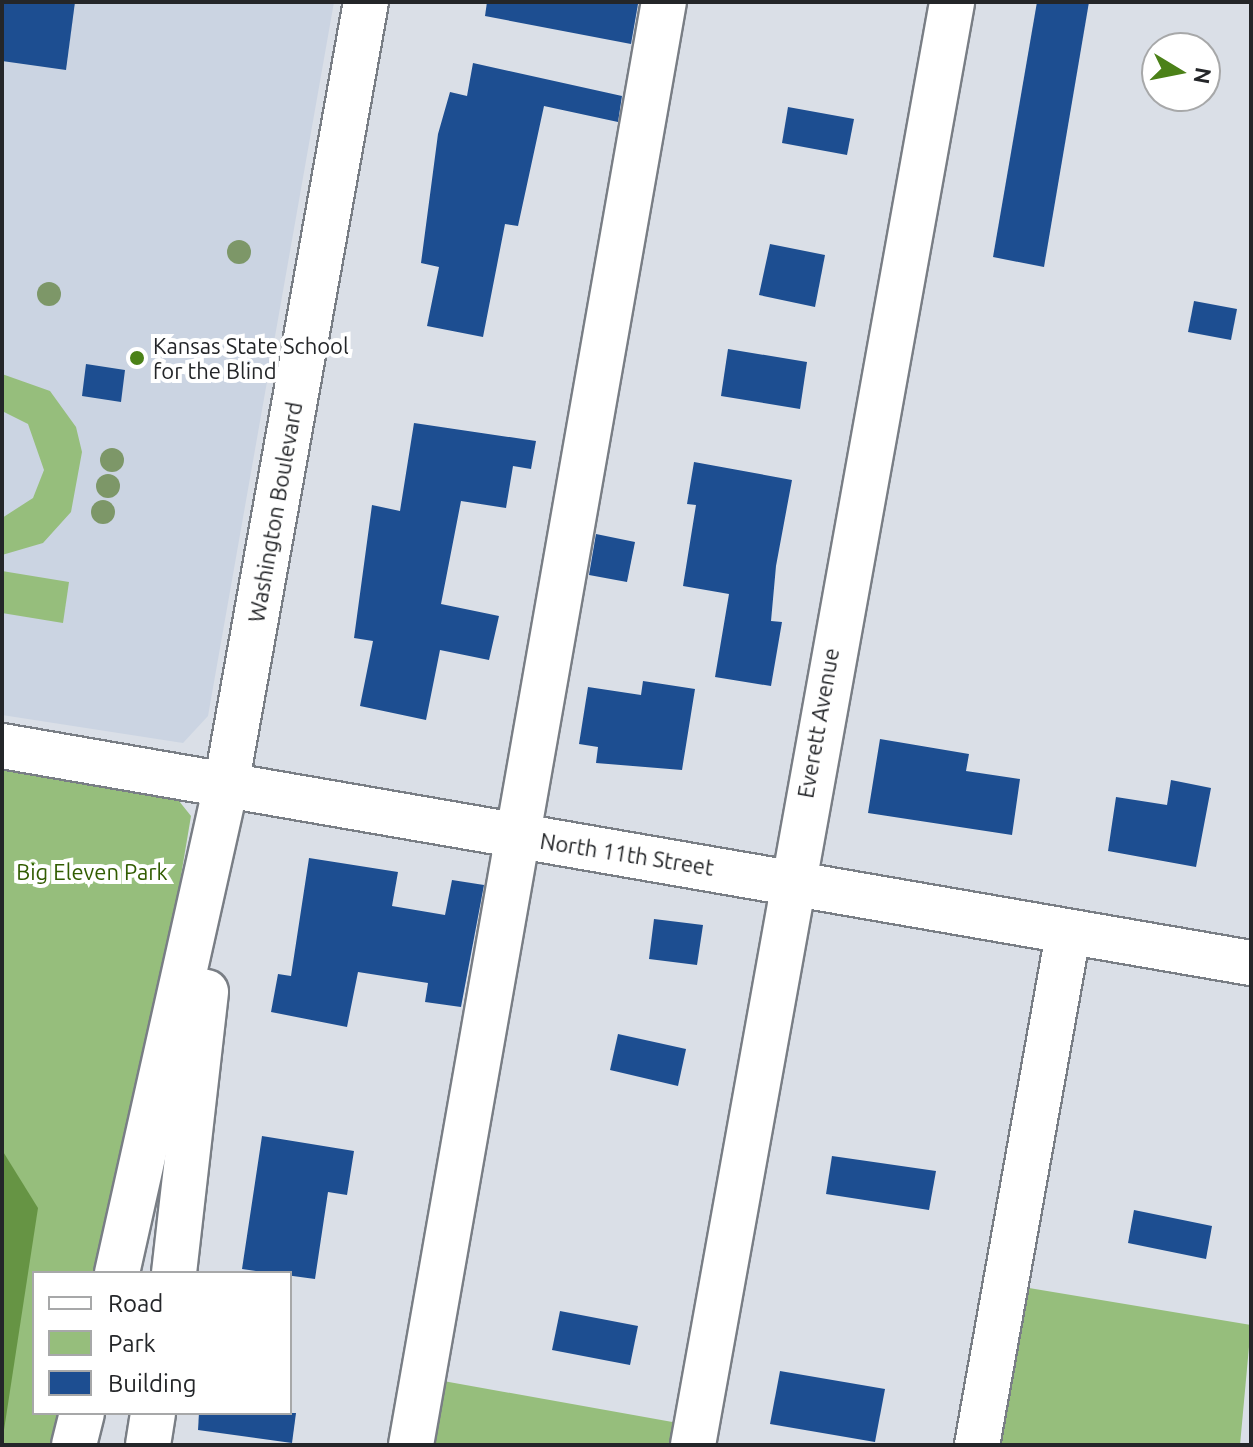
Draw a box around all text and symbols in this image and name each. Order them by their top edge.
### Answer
north arrow [1141,32,1221,112]
text: N [1189,66,1217,86]
place label: Kansas State School for the Blind [153,332,349,384]
marker: Kansas State School for the Blind [128,349,146,367]
street label: Washington Boulevard [243,400,307,624]
street label: Everett Avenue [792,646,844,800]
street label: North 11th Street [538,827,716,881]
park label: Big Eleven Park [16,859,168,885]
legend [32,1271,292,1415]
text: Road [108,1290,163,1317]
text: Park [108,1330,156,1357]
text: Building [108,1370,196,1397]

